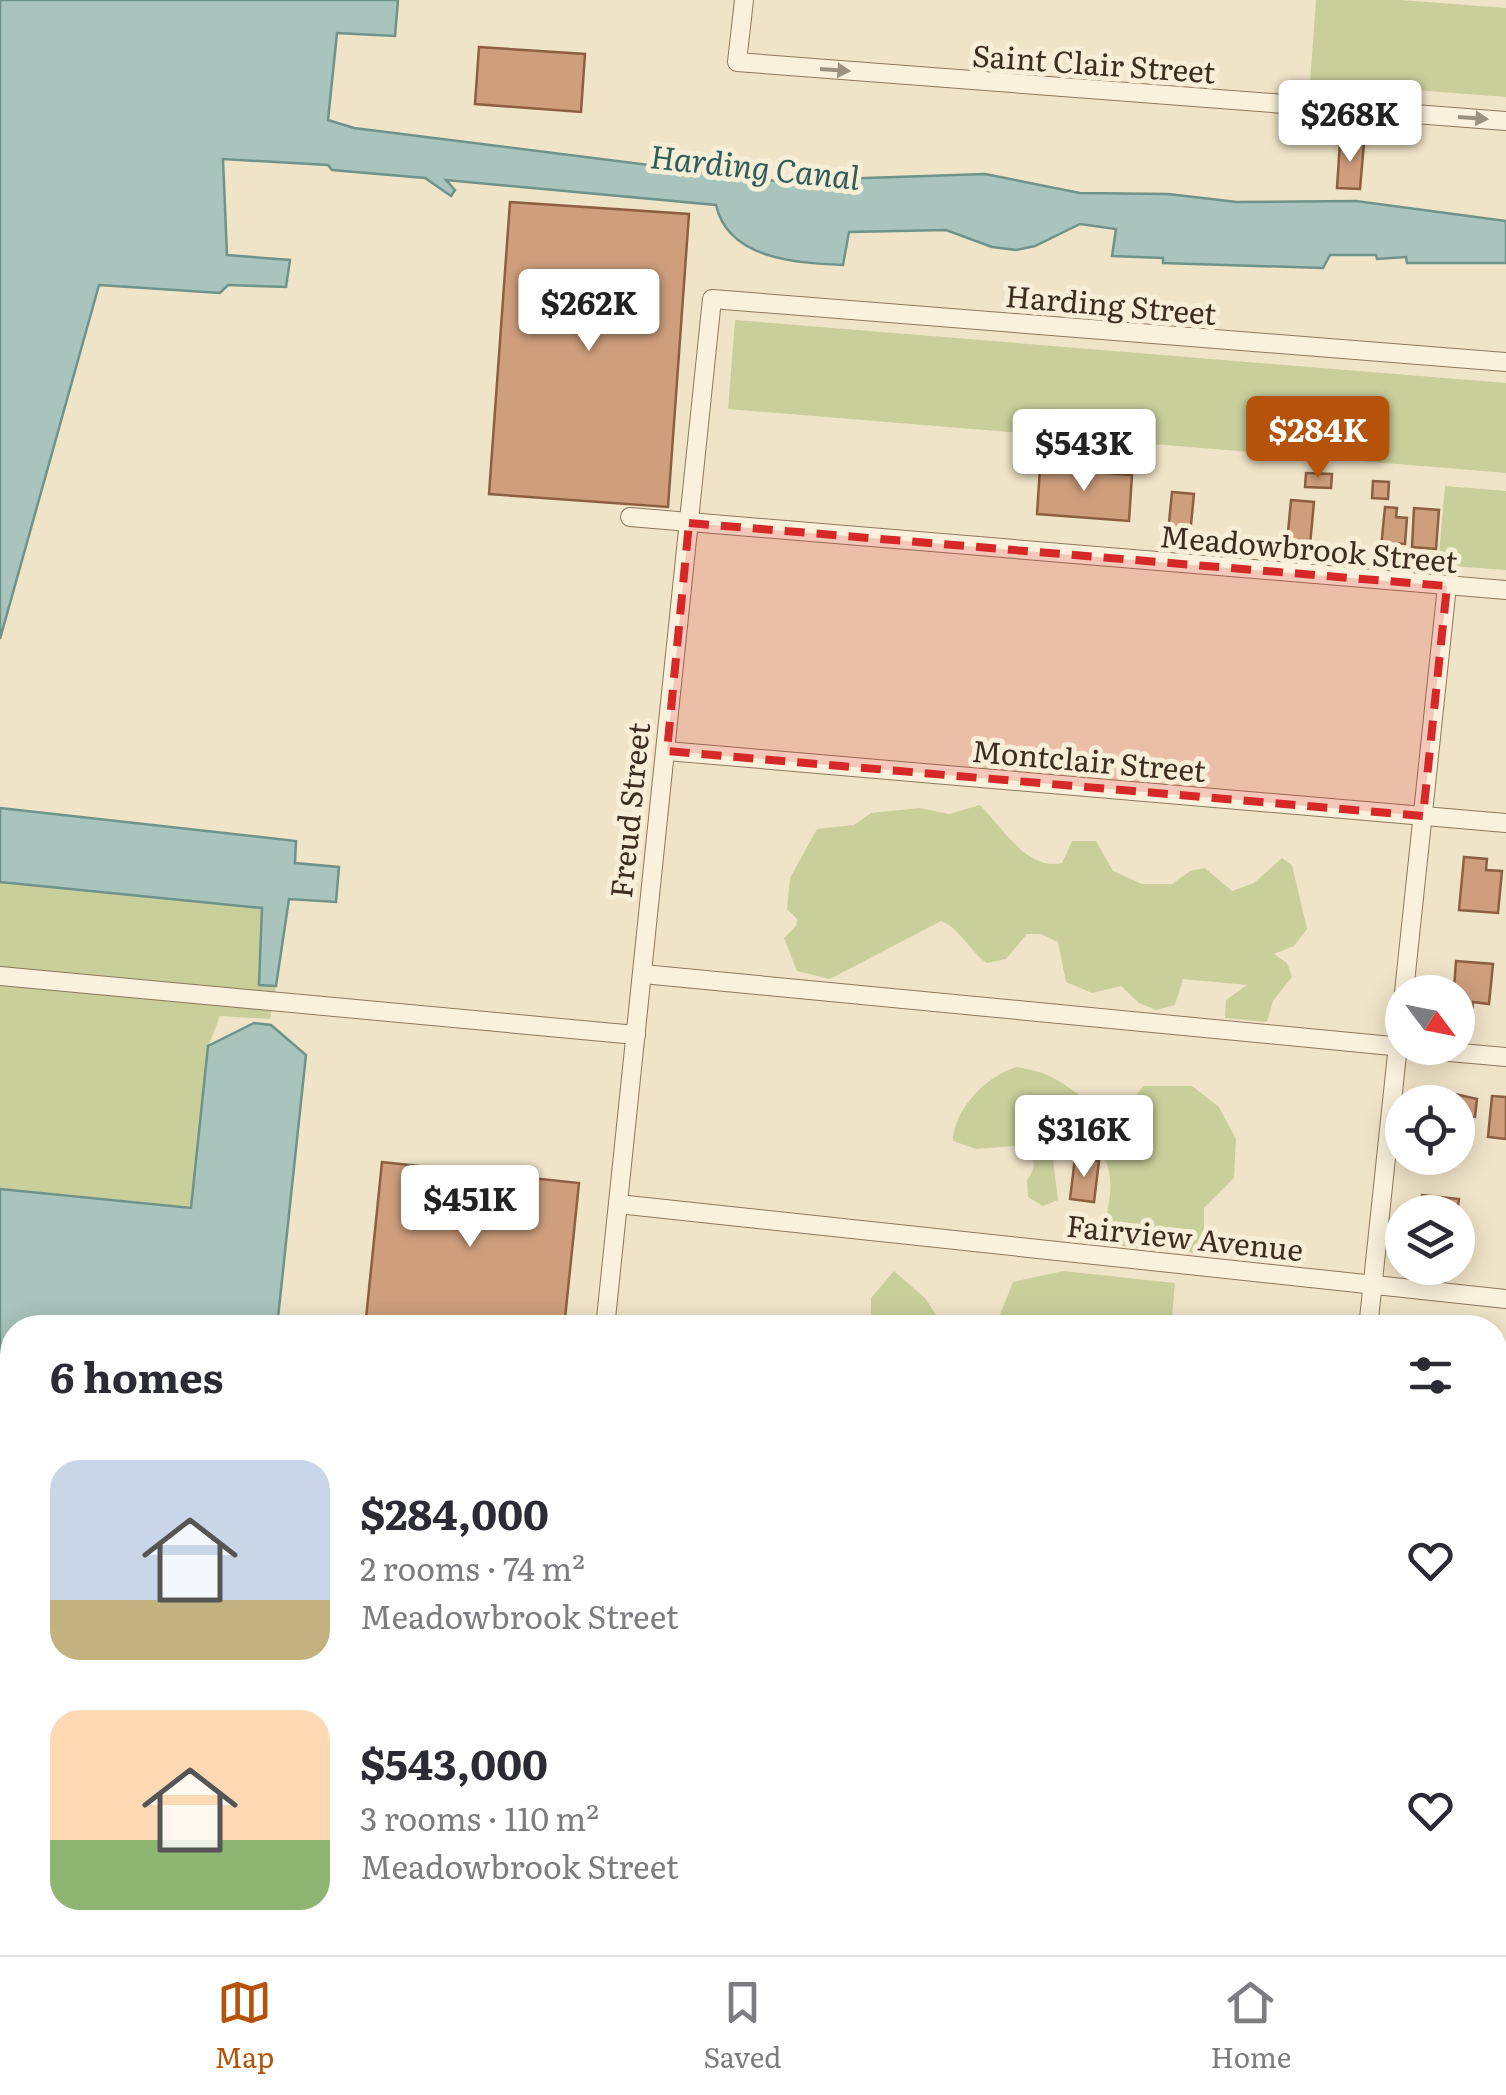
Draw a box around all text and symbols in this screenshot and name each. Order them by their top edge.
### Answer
street label: Saint Clair Street [971,32,1217,92]
one-way arrow [819,62,851,78]
pin: $268K [1280,80,1420,165]
text: $268K [1301,88,1399,136]
one-way arrow [1457,111,1489,127]
water label: Harding Canal [648,130,862,200]
pin: $262K [519,269,659,354]
street label: Harding Street [1004,272,1218,334]
text: $262K [540,277,638,325]
pin: $284K [1248,396,1388,481]
text: $284K [1268,404,1368,452]
pin: $543K [1014,409,1154,494]
text: $543K [1035,417,1133,465]
street label: Meadowbrook Street [1158,512,1460,582]
street label: Freud Street [597,720,659,900]
street label: Montclair Street [970,727,1208,791]
north arrow [1385,975,1475,1065]
map controls [1385,975,1475,1285]
button: locate [1385,1085,1475,1175]
pin: $316K [1014,1095,1154,1180]
text: $316K [1037,1103,1131,1151]
pin: $451K [400,1165,540,1250]
text: $451K [423,1173,517,1221]
button: layers [1385,1195,1475,1285]
street label: Fairview Avenue [1064,1202,1306,1270]
text: 6 homes [50,1344,224,1406]
icon: filters [1403,1348,1458,1403]
text: $284,000 [360,1481,549,1543]
icon: home [130,1500,250,1620]
icon: heart [1403,1533,1458,1588]
text: 2 rooms · 74 m² [360,1543,585,1591]
text: Meadowbrook Street [360,1591,679,1639]
text: $543,000 [360,1731,548,1793]
icon: home [130,1750,250,1870]
icon: heart [1403,1783,1458,1838]
text: 3 rooms · 110 m² [360,1793,599,1841]
text: Meadowbrook Street [360,1841,679,1889]
tab: Map [215,1975,274,2077]
tab: Saved [703,1975,781,2077]
tab: Home [1211,1975,1291,2077]

